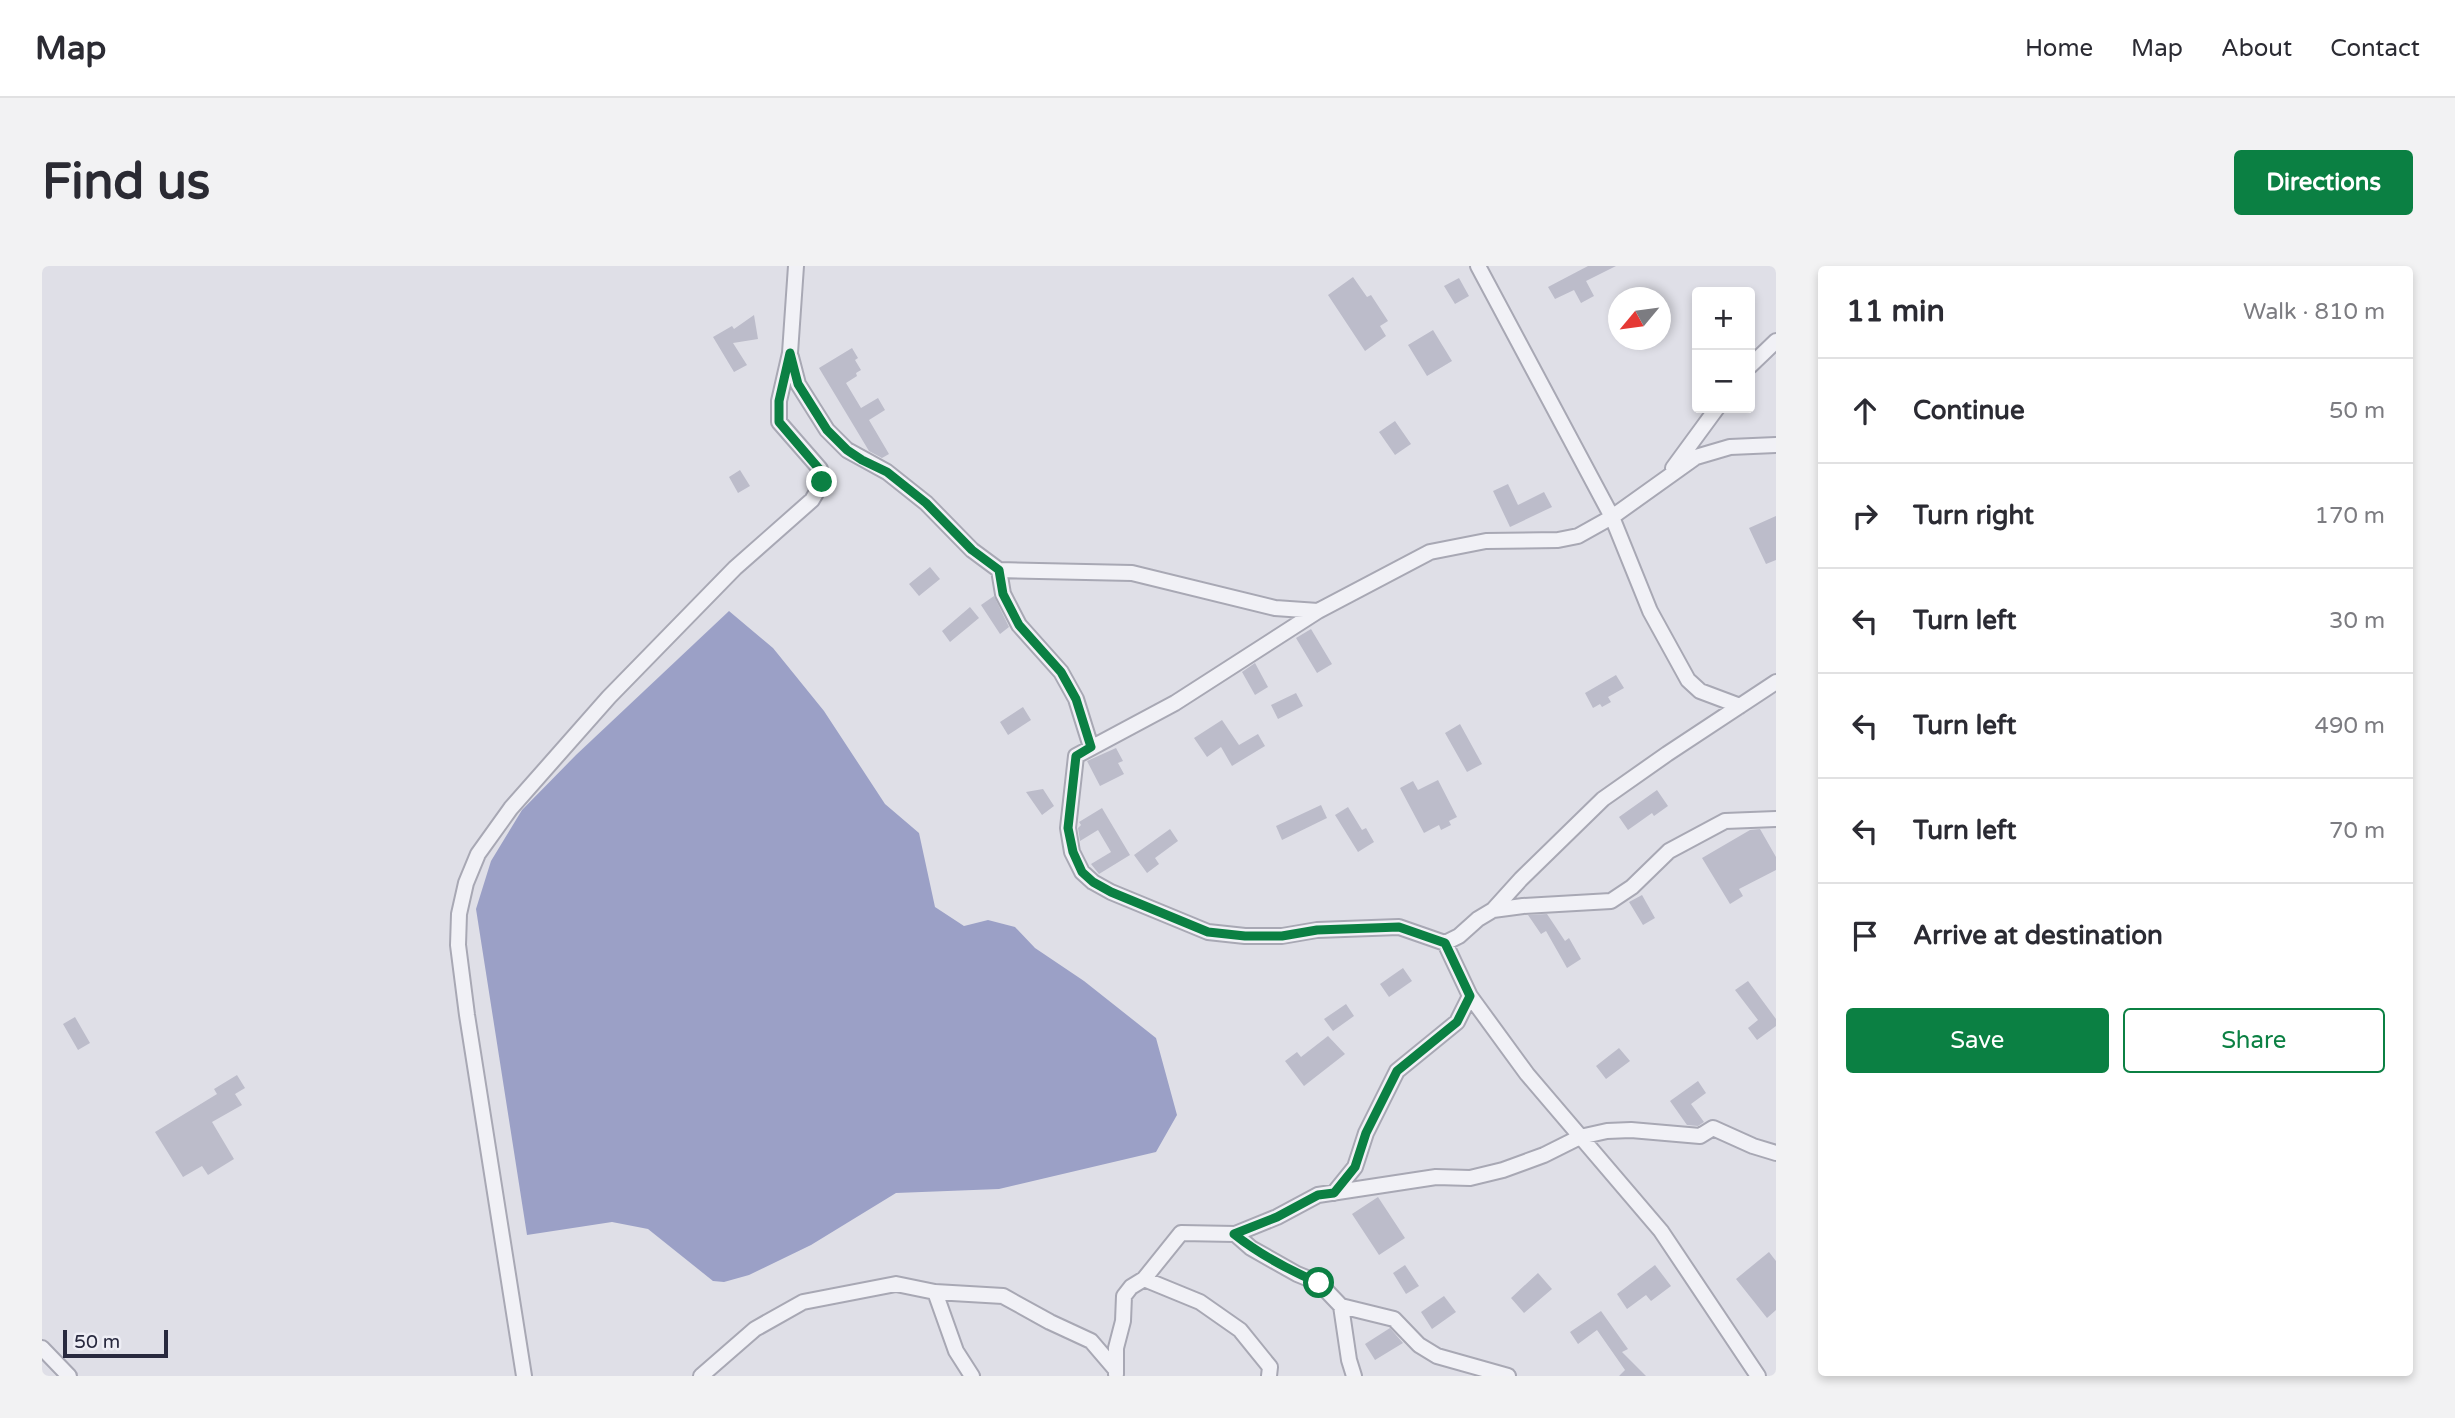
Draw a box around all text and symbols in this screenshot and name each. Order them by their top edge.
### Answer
text: Map [35,29,106,68]
text: Home [2025,34,2093,63]
text: Map [2131,34,2183,63]
text: About [2221,34,2292,63]
text: Contact [2330,34,2420,63]
button: Directions [2234,150,2413,215]
text: Find us [42,153,210,212]
north arrow [1608,287,1671,350]
map controls [1692,287,1755,413]
button: + [1692,287,1755,350]
text: 11 min [1846,293,1945,330]
text: Walk · 810 m [2243,298,2385,326]
button: − [1692,350,1755,413]
icon: ahead [1846,392,1884,430]
text: Continue [1913,395,2025,426]
text: 50 m [2329,397,2385,425]
route end [806,466,837,497]
icon: right [1846,497,1884,535]
text: Turn right [1913,500,2034,531]
text: 170 m [2315,502,2385,530]
icon: left [1846,602,1884,640]
text: Turn left [1913,605,2016,636]
text: 30 m [2329,607,2385,635]
icon: left [1846,707,1884,745]
text: Turn left [1913,710,2016,741]
text: 490 m [2315,712,2385,740]
icon: left [1846,812,1884,850]
text: Turn left [1913,815,2016,846]
text: 70 m [2329,817,2385,845]
icon: arrive [1846,917,1884,955]
text: Arrive at destination [1913,920,2163,951]
button: Save [1846,1008,2109,1073]
button: Share [2123,1008,2385,1073]
route start [1303,1267,1334,1298]
scale bar [63,1327,168,1359]
text: 50 m [74,1331,120,1353]

